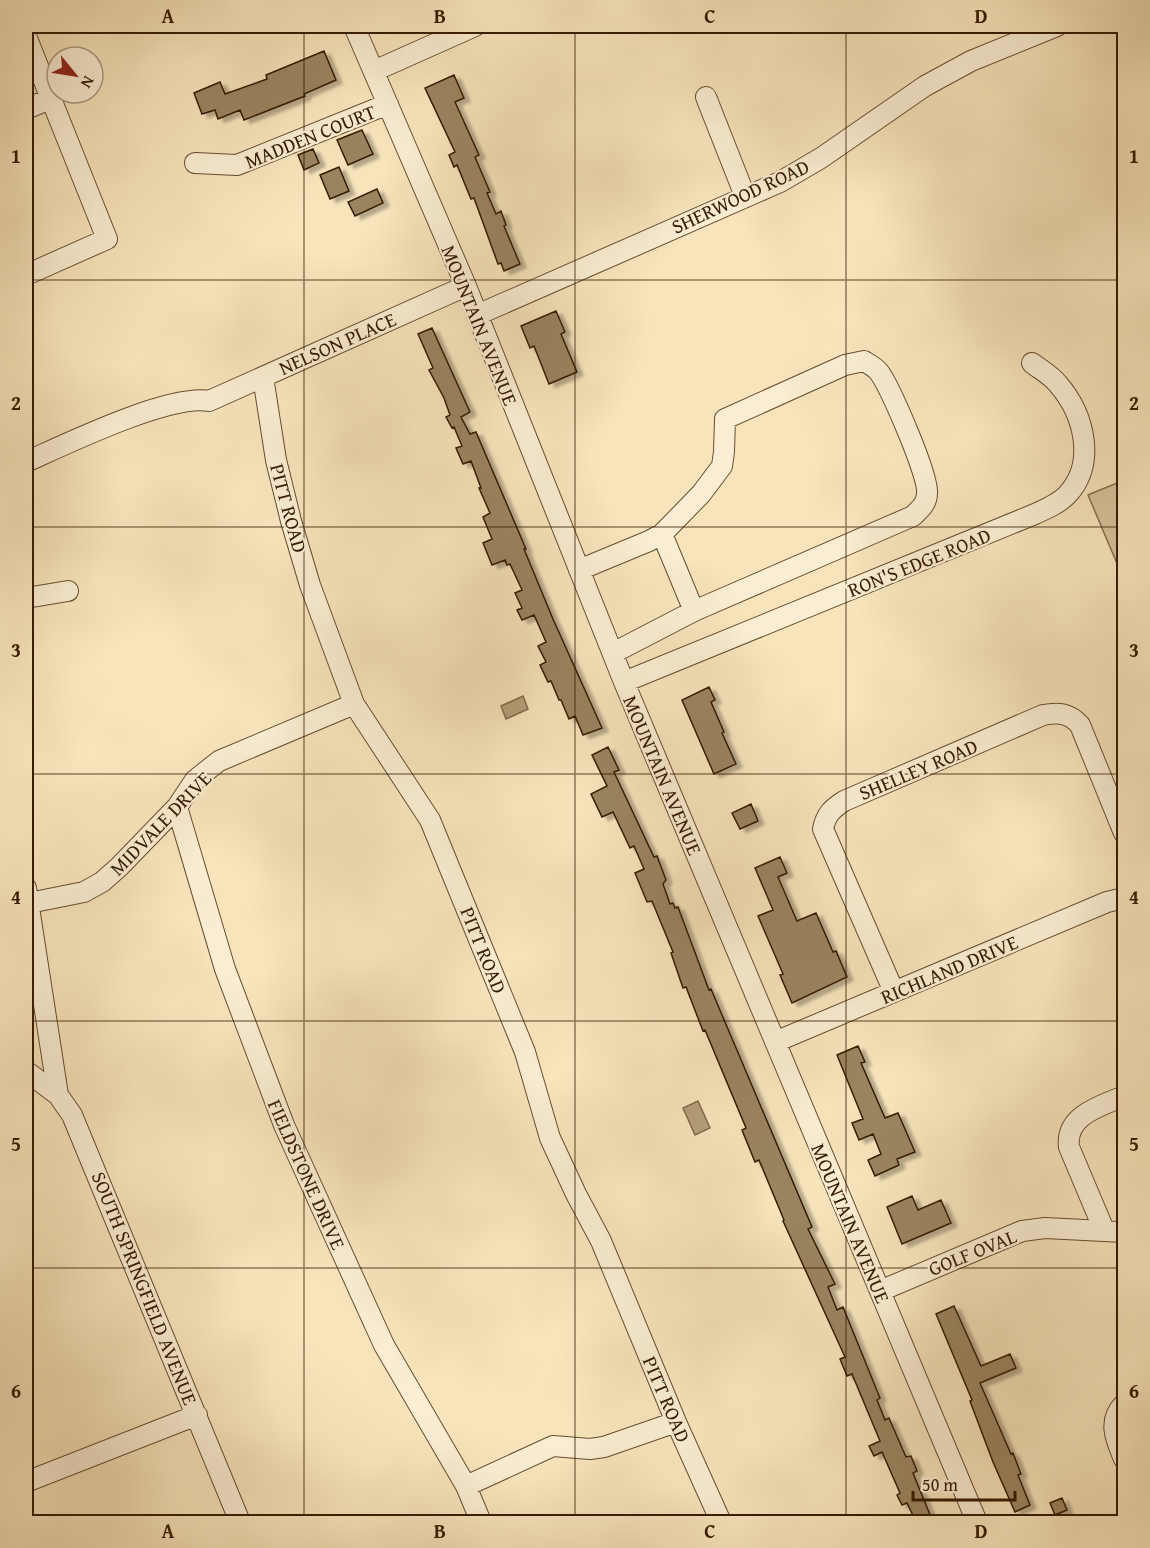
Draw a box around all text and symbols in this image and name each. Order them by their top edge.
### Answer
text: A [162,1,175,30]
text: B [434,1,446,30]
text: C [704,1,716,30]
text: D [974,1,988,30]
north arrow [45,45,105,105]
text: N [75,72,101,93]
street label: MADDEN COURT [240,97,380,175]
text: 1 [11,141,21,170]
text: 1 [1129,141,1139,170]
street label: SHERWOOD ROAD [666,151,814,241]
street label: MOUNTAIN AVENUE [435,240,525,410]
street label: NELSON PLACE [274,304,400,382]
text: 2 [11,388,21,417]
text: 2 [1129,388,1139,417]
street label: PITT ROAD [263,460,315,556]
street label: RON'S EDGE ROAD [843,520,995,604]
text: 3 [11,635,21,664]
text: 3 [1129,635,1139,664]
street label: MOUNTAIN AVENUE [616,691,710,859]
street label: SHELLEY ROAD [854,731,982,807]
street label: MIDVALE DRIVE [102,764,218,882]
text: 4 [11,882,21,911]
text: 4 [1129,882,1139,911]
street label: PITT ROAD [453,902,515,998]
street label: RICHLAND DRIVE [876,927,1022,1011]
street label: FIELDSTONE DRIVE [261,1094,353,1254]
text: 5 [11,1129,21,1158]
text: 5 [1129,1129,1139,1158]
street label: MOUNTAIN AVENUE [804,1139,898,1307]
street label: SOUTH SPRINGFIELD AVENUE [85,1167,205,1409]
street label: GOLF OVAL [924,1221,1021,1283]
street label: PITT ROAD [636,1351,698,1447]
text: 6 [11,1376,21,1405]
text: 6 [1129,1376,1139,1405]
scale bar [913,1464,1015,1502]
text: 50 m [922,1471,958,1498]
text: A [162,1516,175,1545]
text: B [434,1516,446,1545]
text: C [704,1516,716,1545]
text: D [974,1516,988,1545]

